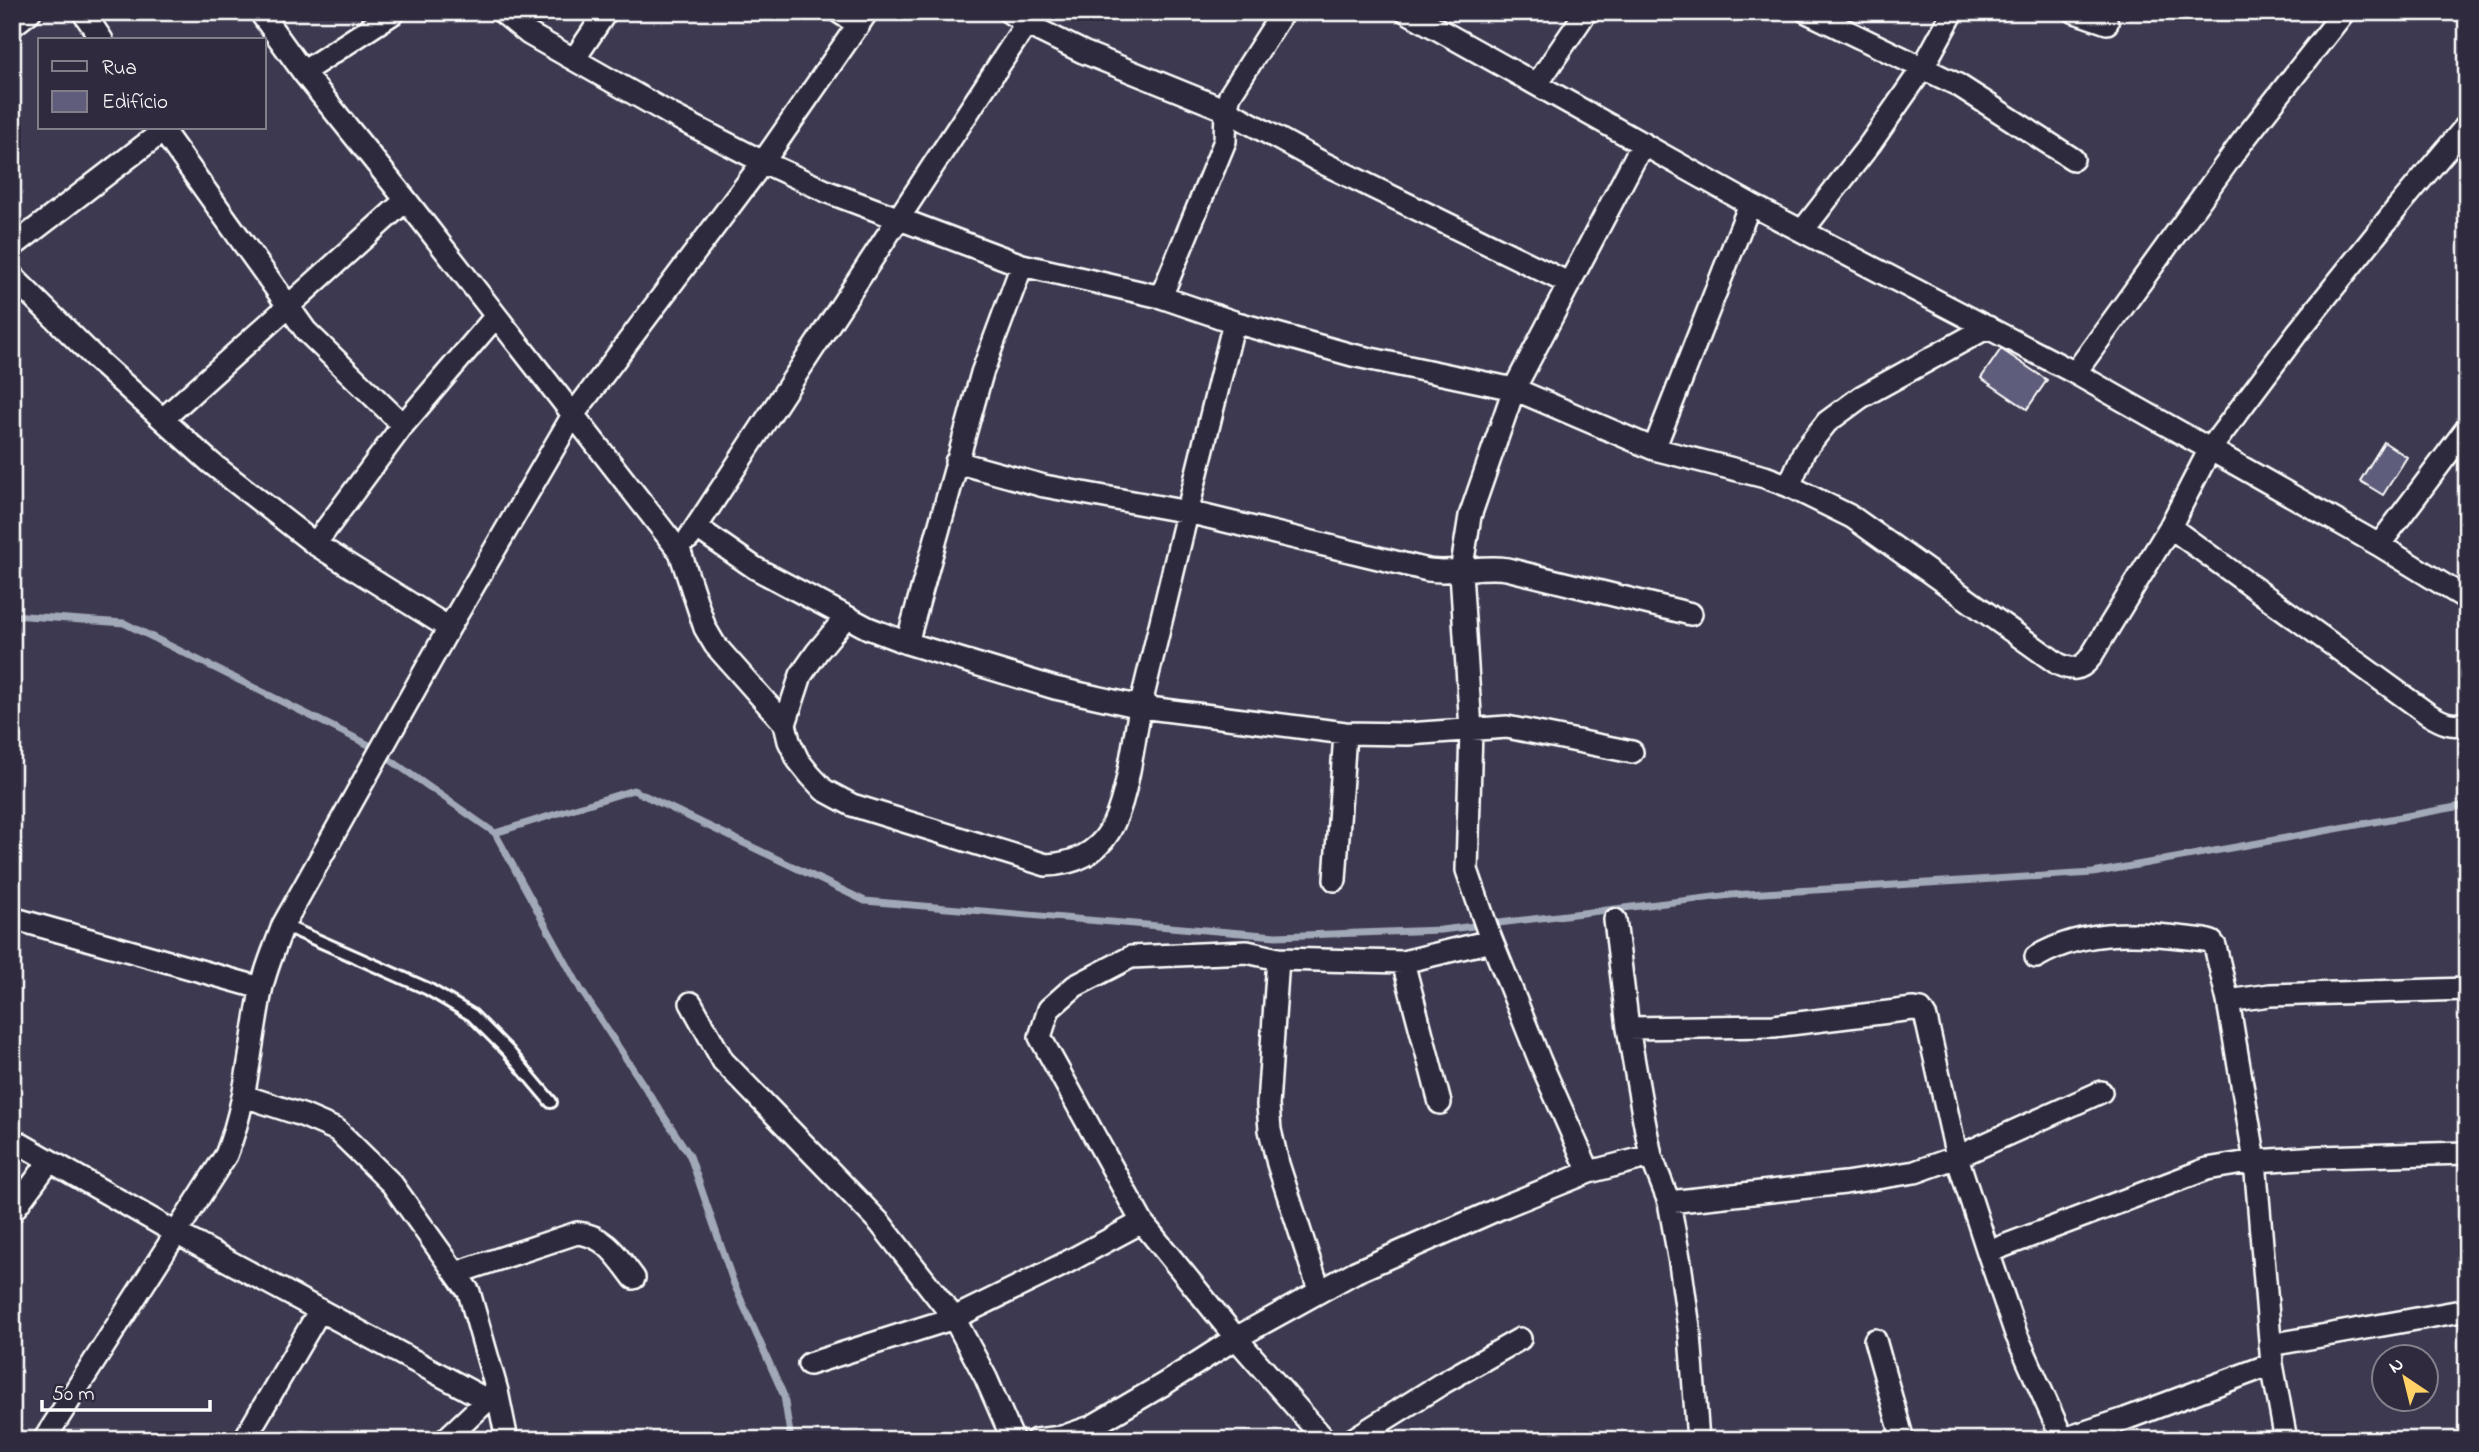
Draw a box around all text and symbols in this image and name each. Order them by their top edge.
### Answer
legend [38,38,266,130]
text: Rua [102,54,137,84]
text: Edifício [102,88,168,118]
north arrow [2370,1344,2440,1414]
text: N [2384,1351,2410,1381]
scale bar [42,1368,210,1412]
text: 50 m [52,1380,95,1410]

